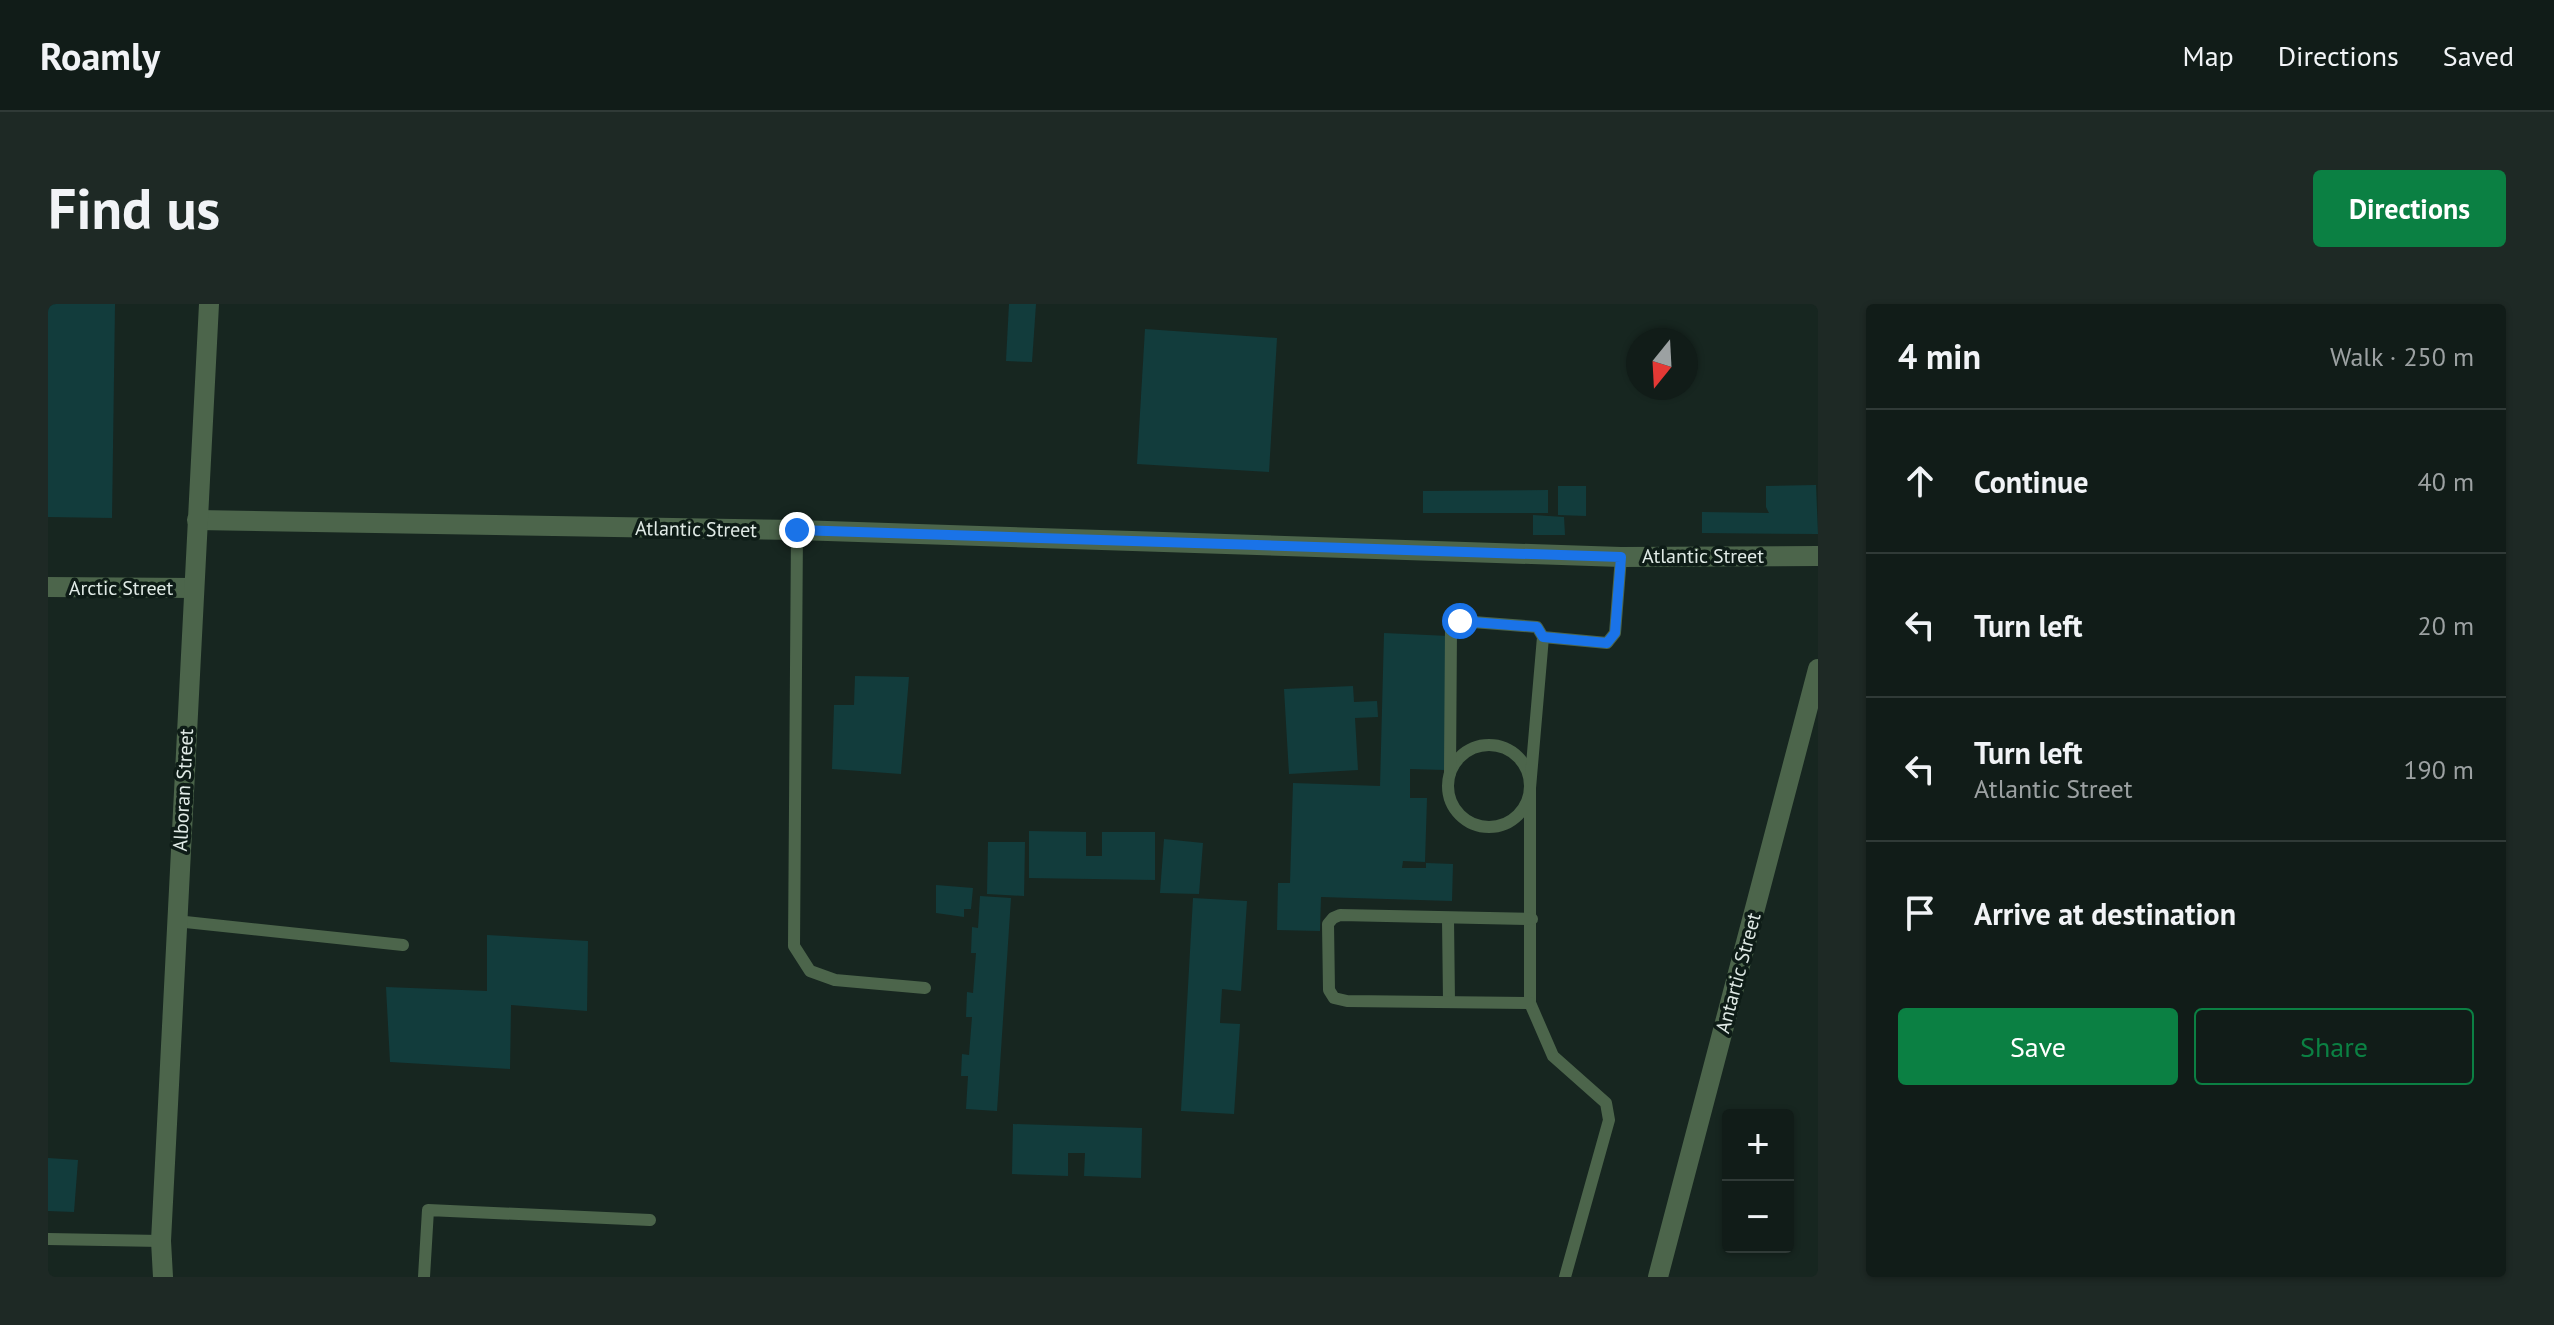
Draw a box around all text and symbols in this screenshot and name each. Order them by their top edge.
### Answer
text: Roamly [40,31,160,80]
text: Map [2183,37,2234,74]
text: Directions [2278,37,2399,74]
text: Saved [2443,37,2514,74]
button: Directions [2313,170,2506,247]
text: Find us [48,172,220,244]
north arrow [1626,328,1698,400]
text: 4 min [1898,334,1981,378]
text: Walk · 250 m [2330,340,2474,373]
icon: ahead [1898,459,1942,503]
text: Continue [1974,462,2088,501]
text: 40 m [2418,465,2474,498]
route end [779,512,815,548]
street label: Atlantic Street [635,515,757,543]
street label: Atlantic Street [1642,543,1764,569]
street label: Arctic Street [69,575,174,601]
route start [1442,603,1478,639]
icon: left [1898,603,1942,647]
text: Turn left [1974,606,2082,645]
text: 20 m [2418,609,2474,642]
street label: Alboran Street [167,728,199,852]
text: Turn left [1974,733,2082,772]
icon: left [1898,747,1942,791]
text: 190 m [2403,753,2474,786]
text: Atlantic Street [1974,772,2133,805]
icon: arrive [1898,891,1942,935]
text: Arrive at destination [1974,894,2236,933]
street label: Antartic Street [1709,910,1767,1036]
button: Save [1898,1008,2178,1085]
button: Share [2194,1008,2474,1085]
map controls [1722,1109,1794,1253]
button: + [1722,1109,1794,1181]
button: − [1722,1181,1794,1253]

